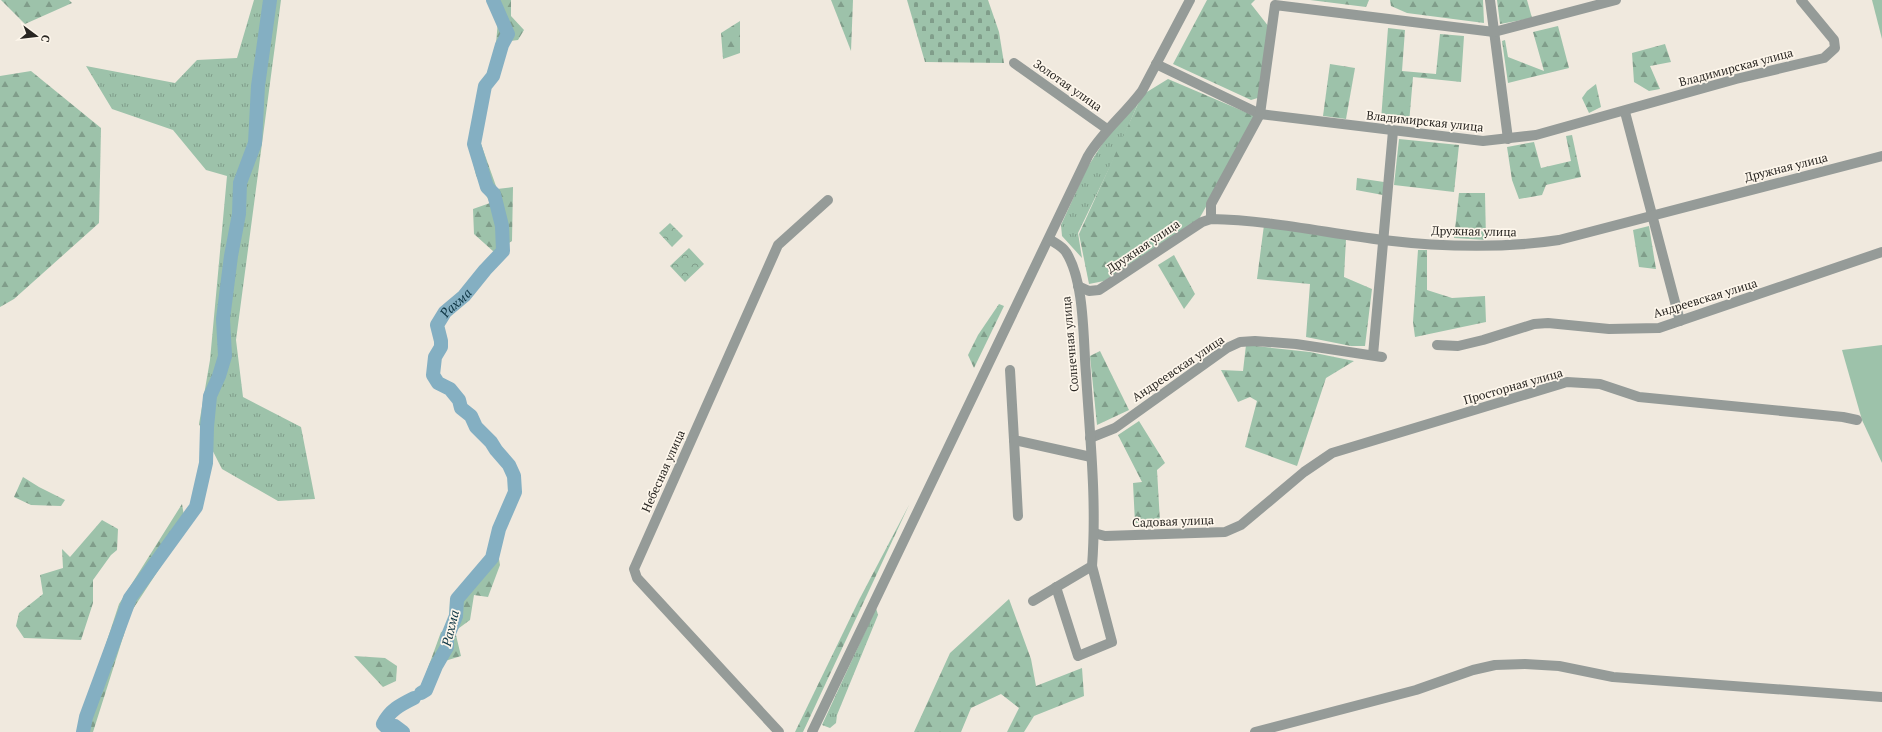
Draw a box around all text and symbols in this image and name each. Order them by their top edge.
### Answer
north arrow [16,16,56,56]
text: С [38,33,53,44]
street label: Владимирская улица [1677,45,1795,89]
street label: Золотая улица [1031,56,1105,114]
street label: Владимирская улица [1366,107,1484,135]
street label: Дружная улица [1743,149,1829,185]
street label: Дружная улица [1103,216,1183,276]
street label: Дружная улица [1431,223,1517,239]
street label: Андреевская улица [1651,275,1759,321]
water label: Рахма [435,285,476,321]
street label: Солнечная улица [1058,296,1082,392]
street label: Андреевская улица [1129,332,1227,404]
street label: Просторная улица [1462,365,1564,407]
street label: Небесная улица [638,427,688,515]
street label: Садовая улица [1132,512,1214,530]
water label: Рахма [437,608,463,649]

